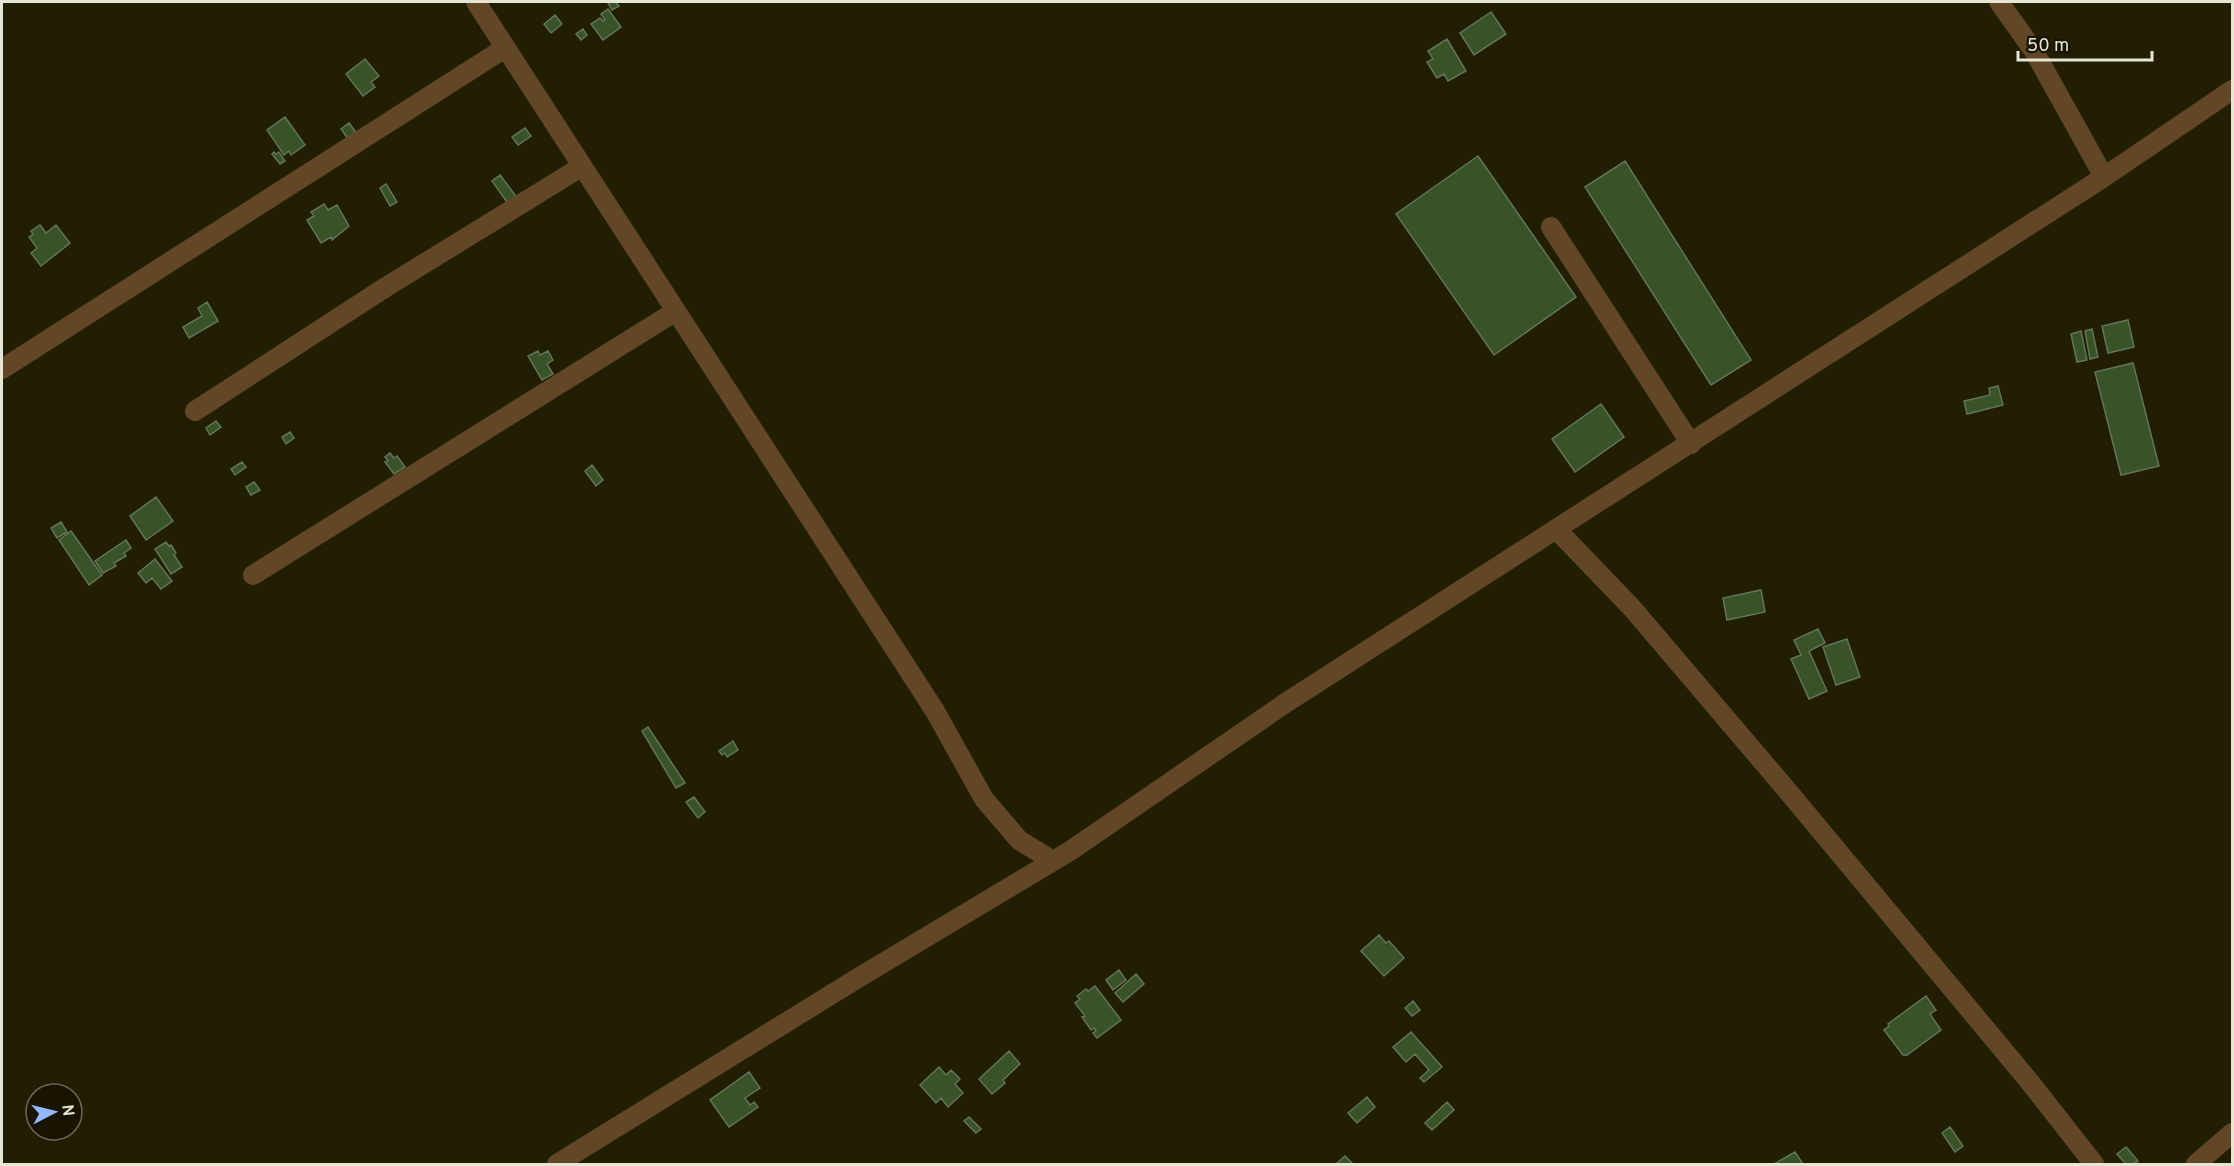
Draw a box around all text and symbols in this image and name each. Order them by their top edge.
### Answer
scale bar [2018,24,2152,62]
text: 50 m [2027,35,2069,58]
north arrow [24,1082,84,1142]
text: N [56,1103,78,1117]

